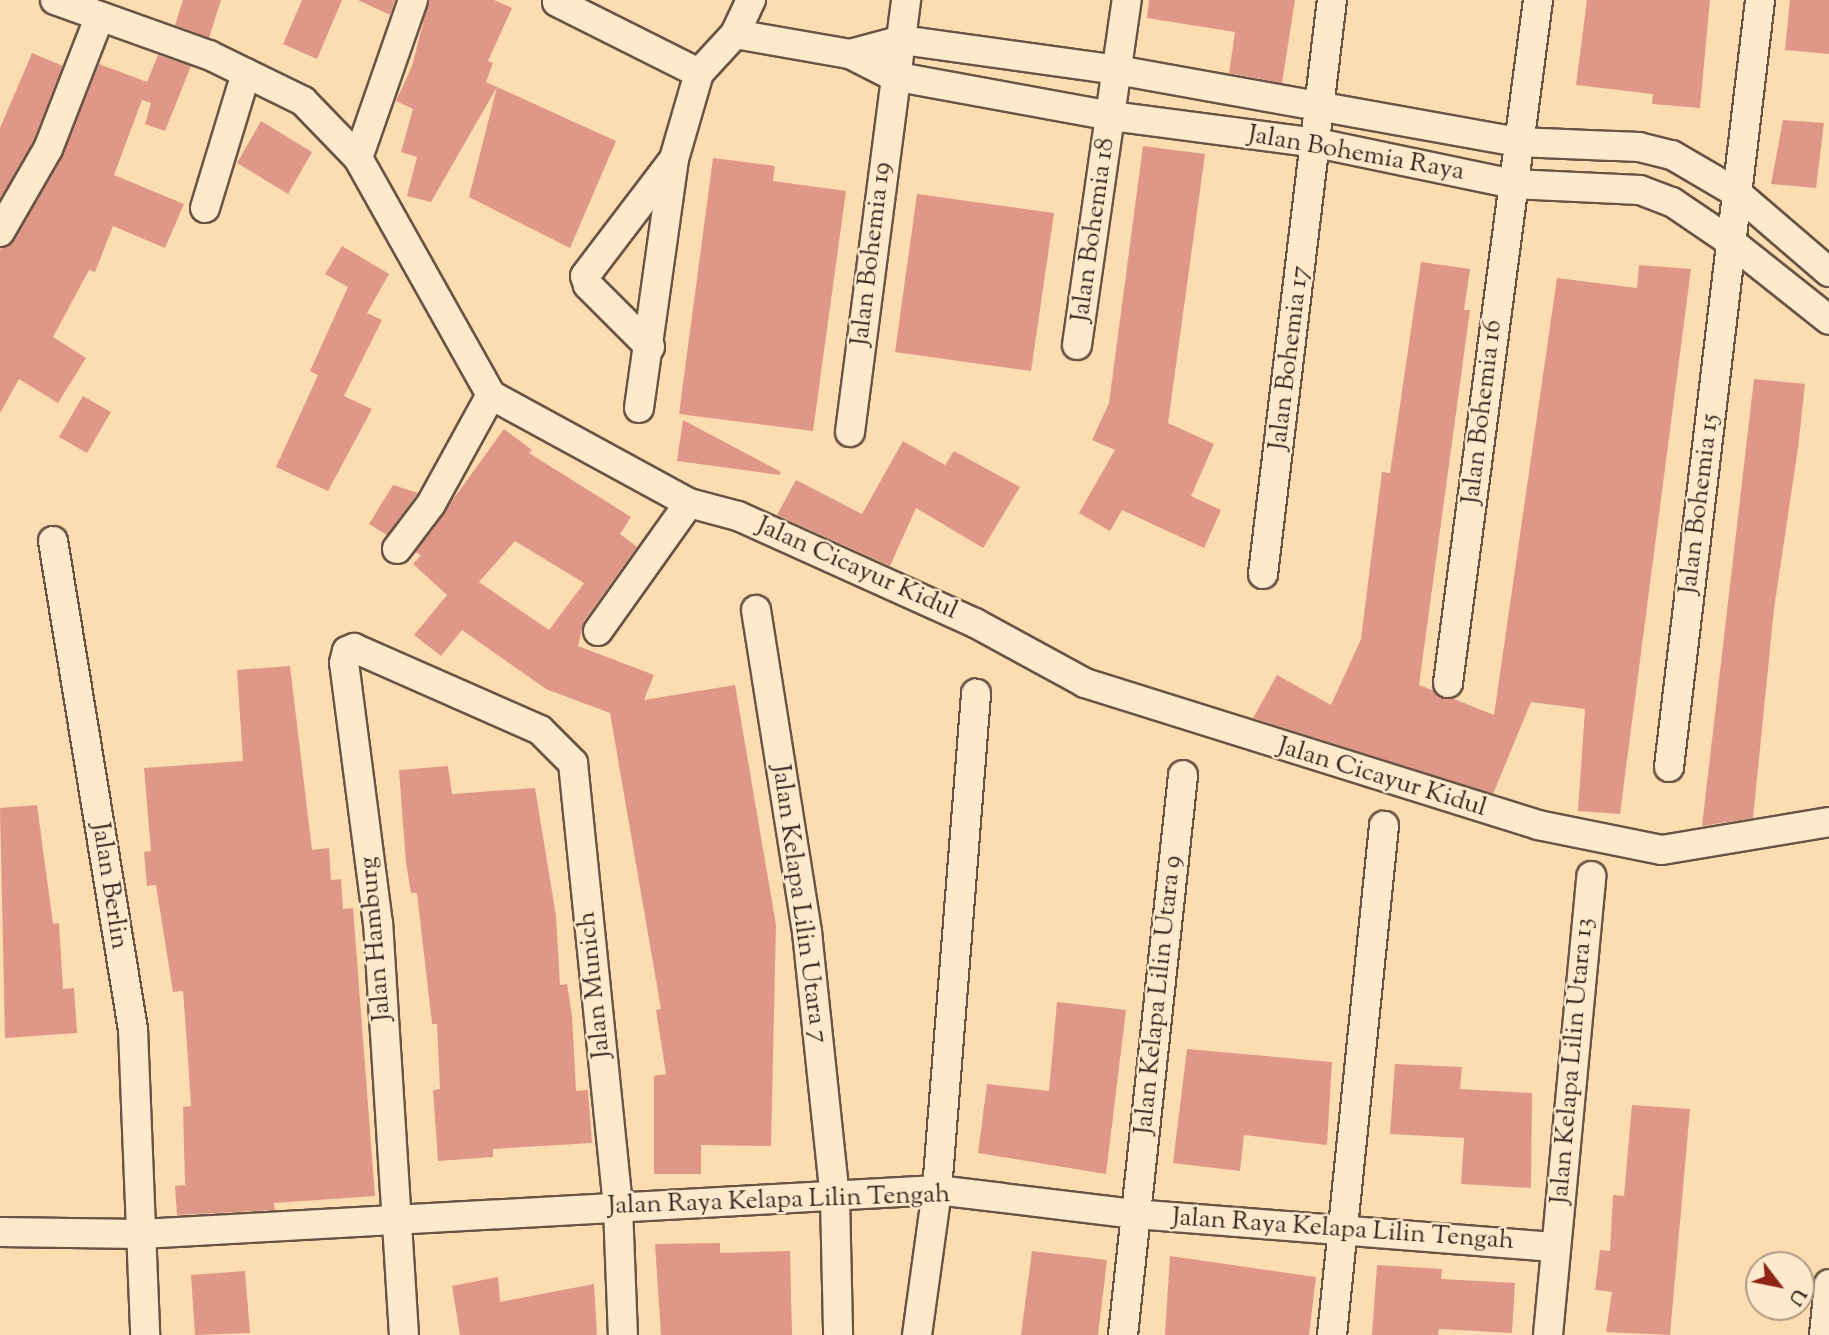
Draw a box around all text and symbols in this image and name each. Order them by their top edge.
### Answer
street label: Jalan Bohemia Raya [1246,120,1466,188]
street label: Jalan Bohemia 18 [1066,136,1122,324]
street label: Jalan Bohemia 19 [845,160,899,348]
street label: Jalan Bohemia 17 [1263,264,1317,452]
street label: Jalan Bohemia 16 [1456,318,1510,506]
street label: Jalan Bohemia 15 [1673,412,1727,596]
street label: Jalan Cicayur Kidul [752,511,962,627]
street label: Jalan Cicayur Kidul [1274,731,1490,825]
street label: Jalan Kelapa Lilin Utara 7 [764,763,834,1045]
street label: Jalan Berlin [84,820,134,952]
street label: Jalan Kelapa Lilin Utara 9 [1129,854,1189,1136]
street label: Jalan Hamburg [353,855,399,1023]
street label: Jalan Munich [572,910,618,1060]
street label: Jalan Kelapa Lilin Utara 13 [1545,917,1601,1205]
street label: Jalan Raya Kelapa Lilin Tengah [607,1179,951,1223]
street label: Jalan Raya Kelapa Lilin Tengah [1171,1202,1515,1258]
north arrow [1745,1251,1815,1321]
text: U [1781,1283,1812,1310]

